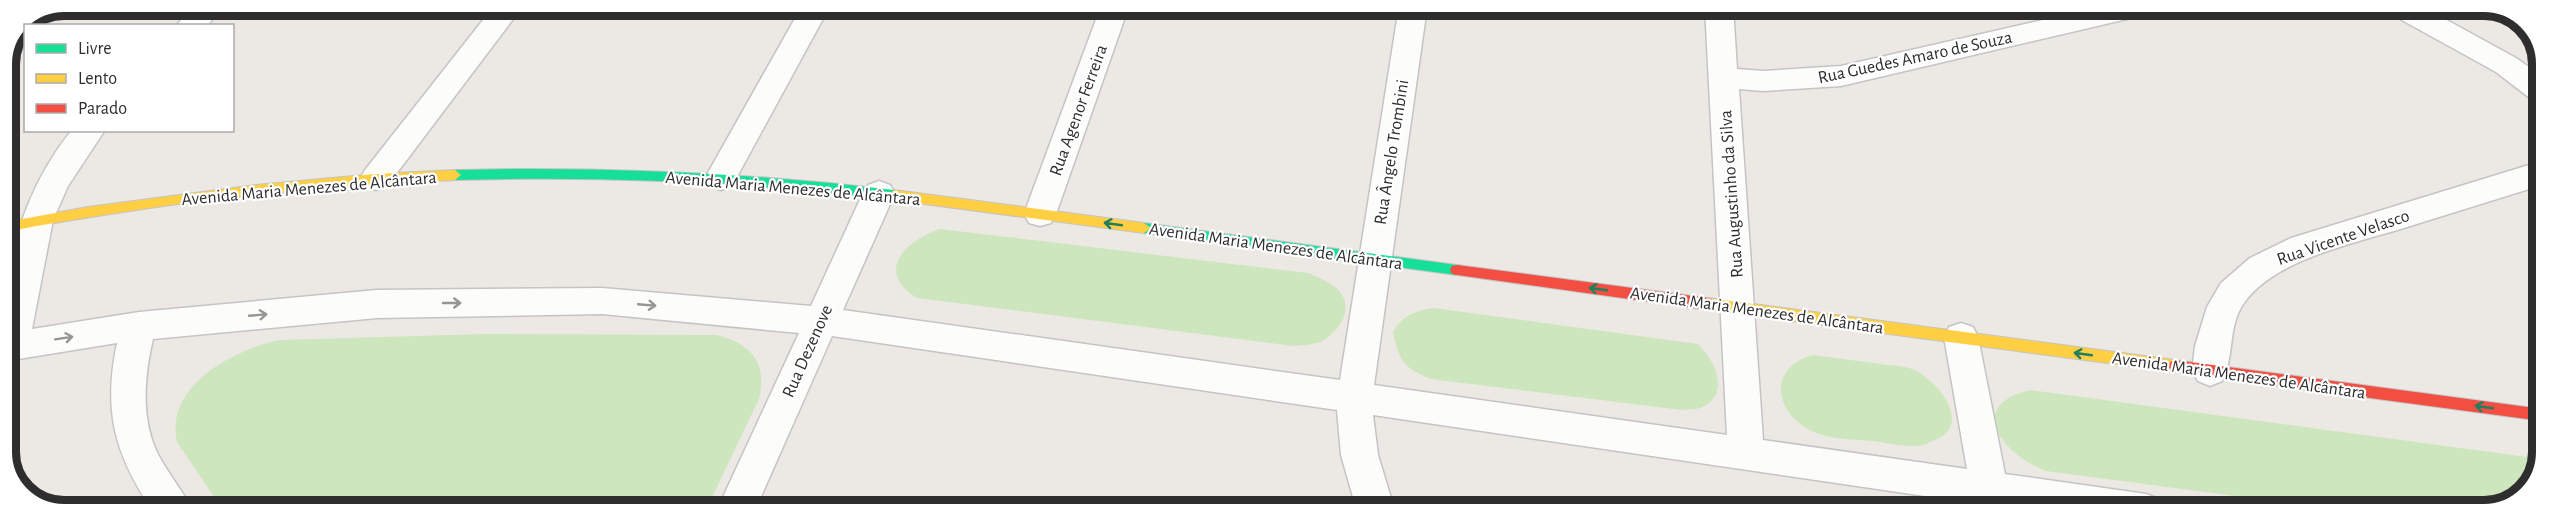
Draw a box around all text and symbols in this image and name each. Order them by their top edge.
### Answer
legend [24,24,234,132]
street label: Rua Guedes Amaro de Souza [1816,29,2014,87]
text: Livre [78,40,112,58]
street label: Rua Agenor Ferreira [1047,42,1111,178]
text: Lento [78,70,117,88]
street label: Rua Ângelo Trombini [1369,78,1412,226]
text: Parado [78,100,127,118]
street label: Rua Augustinho da Silva [1717,109,1747,278]
street label: Avenida Maria Menezes de Alcântara [181,169,437,209]
street label: Avenida Maria Menezes de Alcântara [665,169,921,209]
street label: Rua Vicente Velasco [2275,207,2412,269]
one-way arrow [1104,219,1124,230]
street label: Avenida Maria Menezes de Alcântara [1148,220,1404,274]
one-way arrow [1588,283,1608,294]
street label: Avenida Maria Menezes de Alcântara [1629,284,1885,338]
one-way arrow [442,297,462,309]
one-way arrow [636,300,656,311]
street label: Rua Dezenove [780,303,836,400]
one-way arrow [247,309,267,320]
one-way arrow [54,332,73,343]
one-way arrow [2073,348,2093,359]
street label: Avenida Maria Menezes de Alcântara [2111,349,2367,403]
one-way arrow [2475,401,2494,412]

